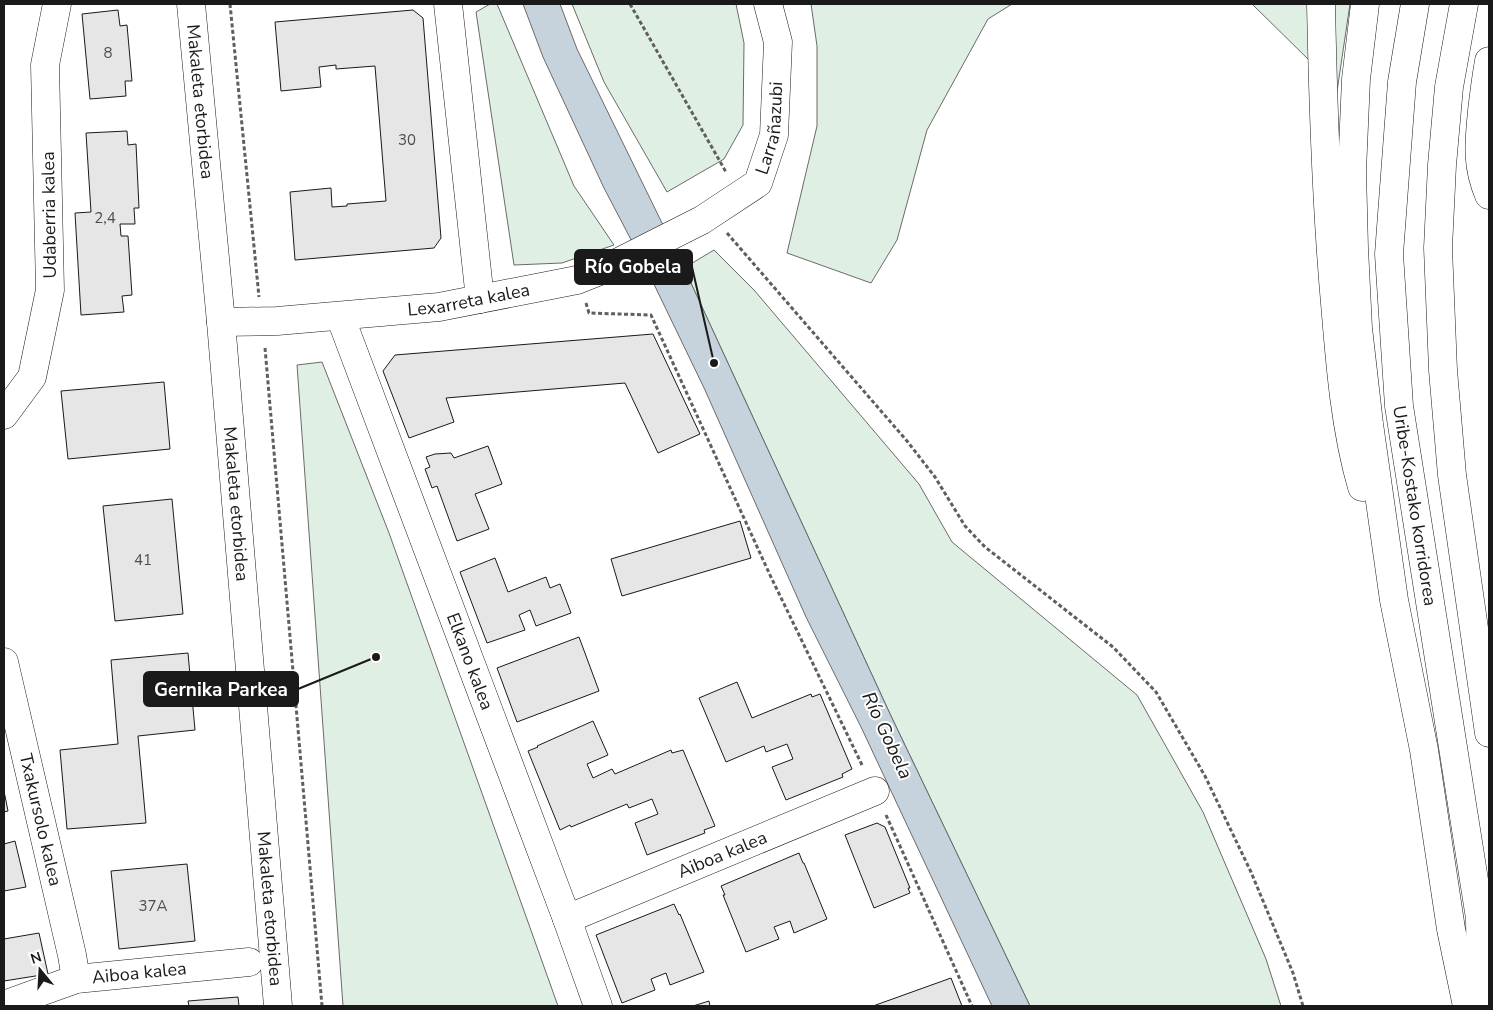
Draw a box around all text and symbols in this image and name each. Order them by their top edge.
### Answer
street label: Makaleta etorbidea [181,23,219,180]
house number: 8 [103,43,113,63]
street label: Larrañazubi [750,81,788,178]
house number: 30 [398,130,416,150]
street label: Udaberria kalea [36,151,62,279]
house number: 2,4 [94,208,116,228]
callout: Río Gobela [575,250,692,284]
text: Río Gobela [584,254,682,280]
street label: Lexarreta kalea [407,277,532,322]
street label: Uribe-Kostako korridorea [1387,404,1442,608]
street label: Makaleta etorbidea [218,426,255,582]
house number: 41 [134,550,152,570]
street label: Elkano kalea [441,609,499,713]
callout: Gernika Parkea [144,672,298,706]
text: Gernika Parkea [154,677,288,703]
water label: Río Gobela [855,687,919,783]
street label: Txakursolo kalea [14,751,68,888]
street label: Aiboa kalea [674,825,771,884]
street label: Makaleta etorbidea [251,830,288,987]
house number: 37A [139,896,168,916]
north arrow [15,945,65,995]
text: N [28,947,44,969]
street label: Aiboa kalea [91,956,188,989]

